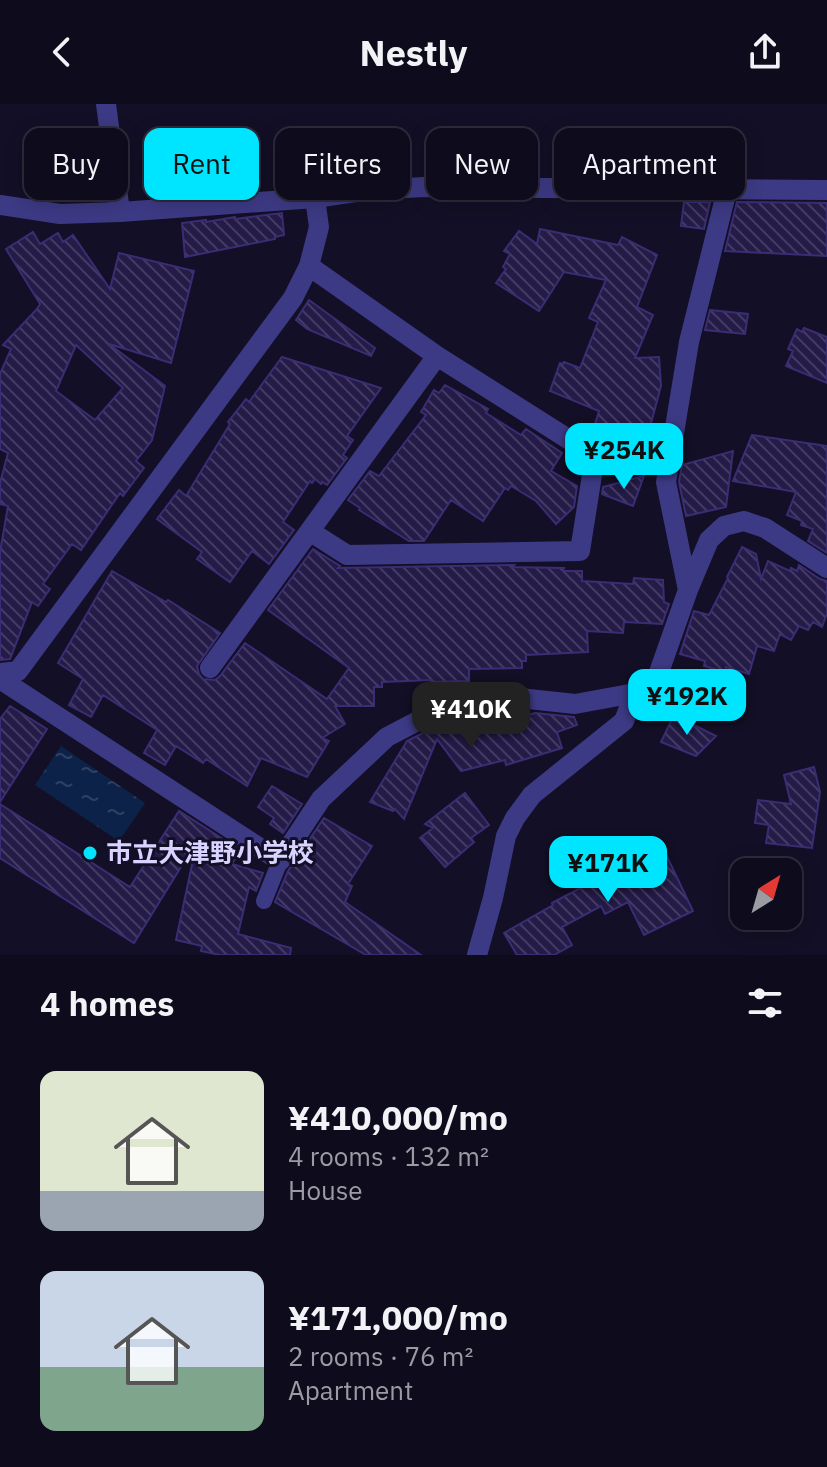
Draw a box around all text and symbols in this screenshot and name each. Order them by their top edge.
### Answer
text: Nestly [360,29,467,76]
icon: back [40,30,84,74]
icon: share [743,30,787,74]
chip: Buy [24,128,128,200]
chip: Rent [144,128,259,200]
chip: Filters [275,128,410,200]
chip: New [426,128,538,200]
chip: Apartment [554,128,745,200]
pin: ¥254K [568,423,680,491]
text: ¥254K [583,432,665,466]
pin: ¥192K [631,669,743,737]
text: ¥192K [646,678,728,712]
pin: ¥410K [415,682,527,750]
text: ¥410K [430,691,512,725]
place label: 市立大津野小学校 [106,835,314,869]
pin: ¥171K [552,836,664,904]
marker: 市立大津野小学校 [81,844,99,862]
text: ¥171K [567,845,649,879]
north arrow [730,858,802,930]
map controls [730,858,802,930]
text: 4 homes [40,981,175,1025]
icon: filters [743,981,787,1025]
text: ¥410,000/mo [288,1095,508,1139]
icon: home [104,1103,200,1199]
text: 4 rooms · 132 m² [288,1139,489,1173]
text: House [288,1173,363,1207]
text: ¥171,000/mo [288,1295,508,1339]
icon: home [104,1303,200,1399]
text: 2 rooms · 76 m² [288,1339,473,1373]
text: Apartment [288,1373,413,1407]

